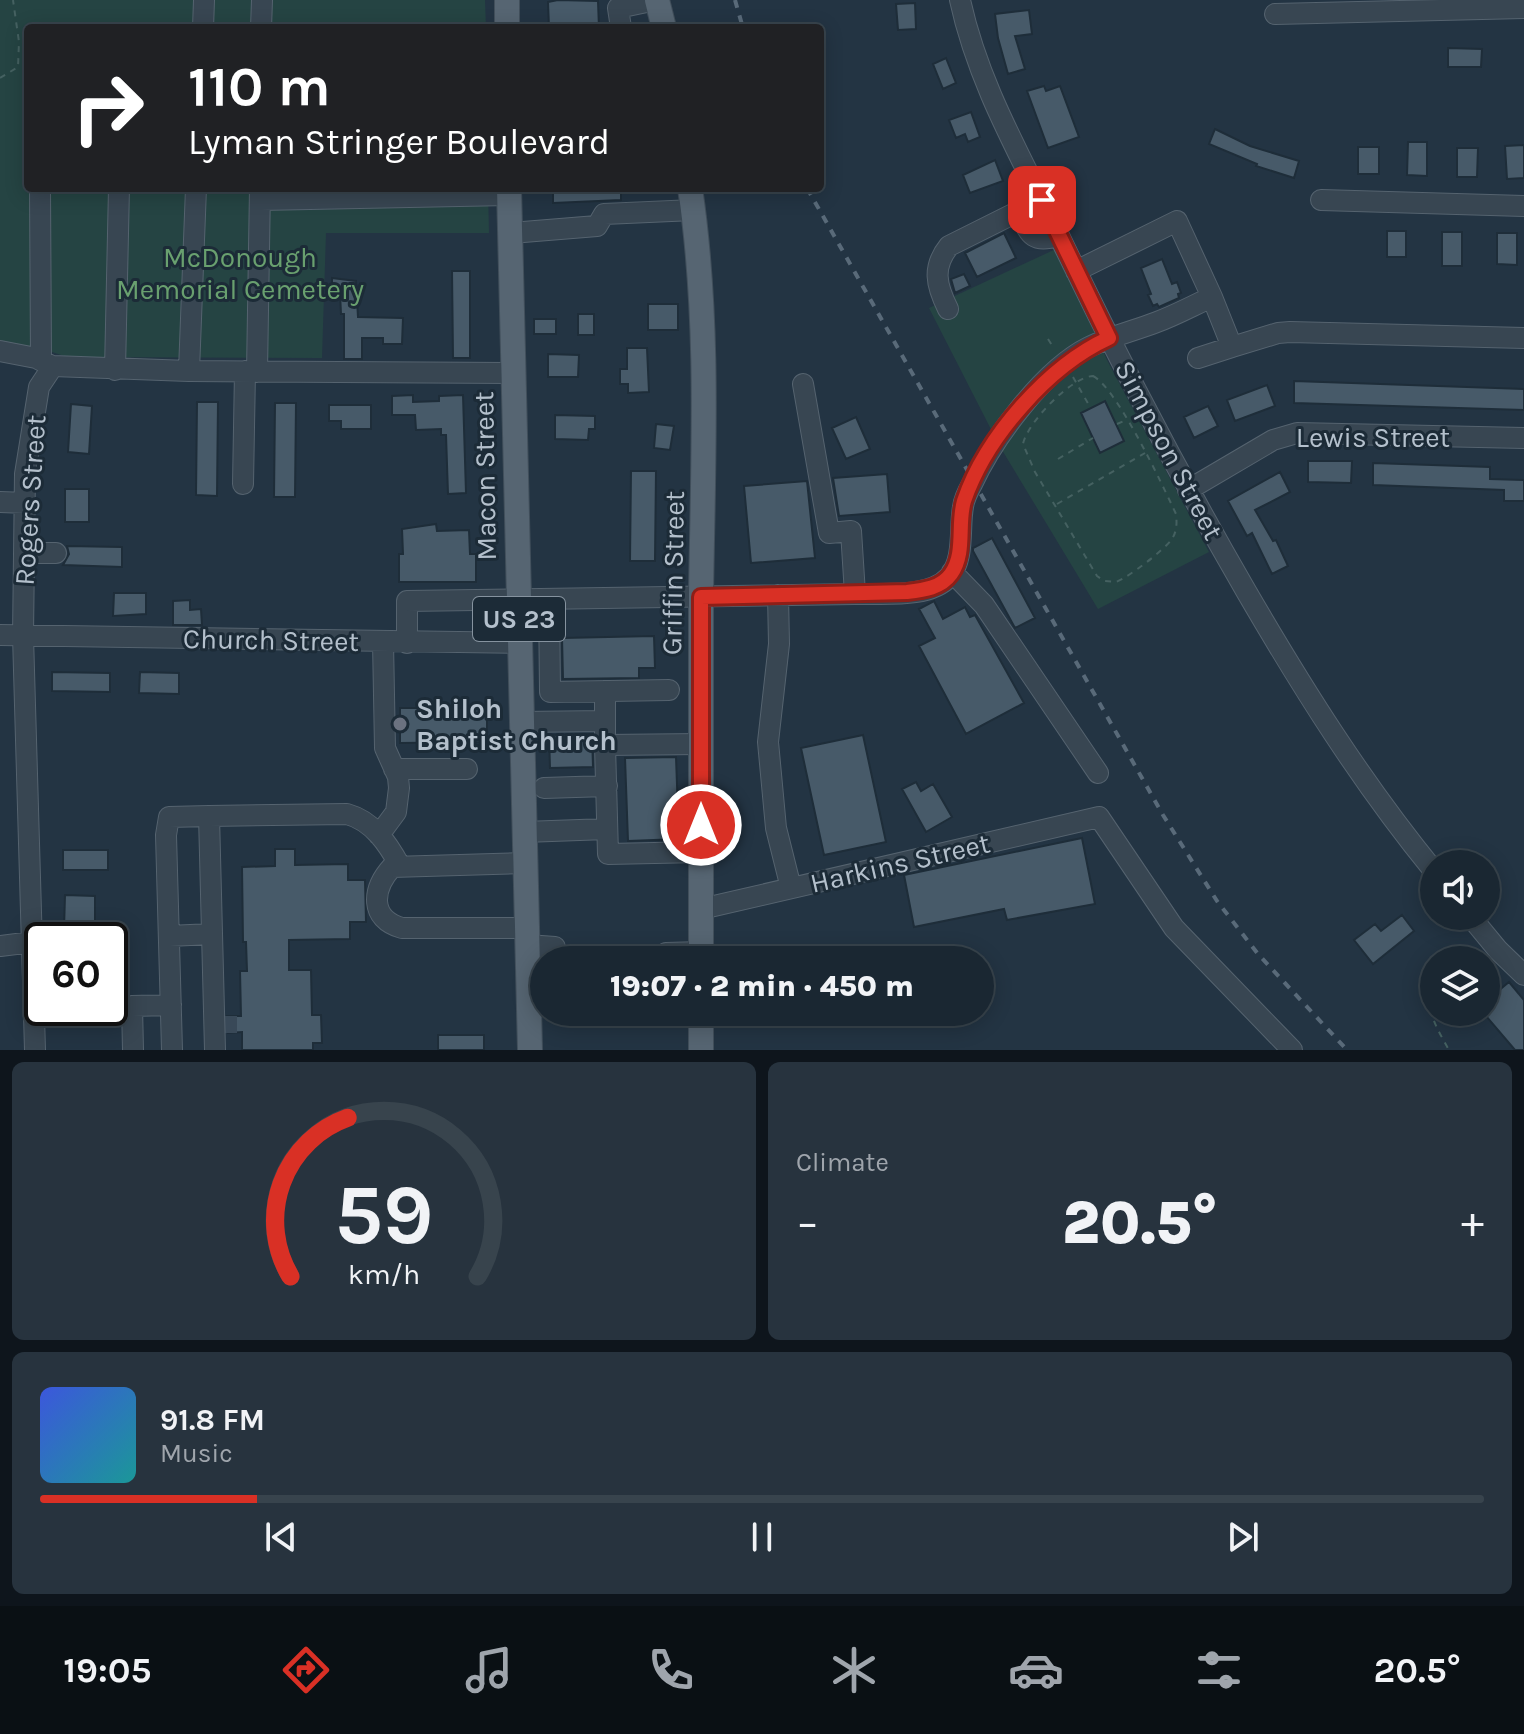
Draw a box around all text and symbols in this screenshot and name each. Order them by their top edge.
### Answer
text: 110 m [188,54,331,119]
icon: right [56,56,160,160]
text: Lyman Stringer Boulevard [188,121,610,163]
pin [1008,166,1076,234]
icon: arrive [1020,178,1064,222]
park label: McDonough Memorial Cemetery [116,241,364,306]
street label: Simpson Street [1108,355,1230,545]
street label: Macon Street [467,391,503,561]
street label: Rogers Street [8,414,52,586]
street label: Lewis Street [1296,421,1450,454]
street label: Griffin Street [655,490,691,656]
road number: US 23 [473,597,565,641]
street label: Church Street [183,622,359,658]
place label: Shiloh Baptist Church [416,692,617,757]
marker: Shiloh Baptist Church [391,715,409,733]
position arrow [659,783,743,867]
street label: Harkins Street [807,826,993,900]
map controls [1420,850,1500,1026]
button: sound [1420,850,1500,930]
speed limit sign: 60 [24,922,128,1026]
button: layers [1420,946,1500,1026]
text: 19:07 · 2 min · 450 m [610,968,914,1004]
text: Climate [796,1147,889,1178]
text: 59 [334,1167,434,1264]
text: 20.5° [1062,1188,1218,1258]
text: − [796,1197,819,1248]
text: + [1461,1197,1484,1248]
text: km/h [348,1258,420,1291]
text: 91.8 FM [160,1402,265,1438]
text: Music [160,1438,233,1469]
icon: previous [259,1515,303,1559]
icon: pause [740,1515,784,1559]
icon: next [1221,1515,1265,1559]
icon: directions [278,1642,334,1698]
icon: music [461,1642,517,1698]
icon: phone [643,1642,699,1698]
icon: climate [826,1642,882,1698]
icon: car [1008,1642,1064,1698]
icon: filters [1191,1642,1247,1698]
text: 19:05 [63,1649,152,1691]
text: 20.5° [1373,1649,1461,1691]

